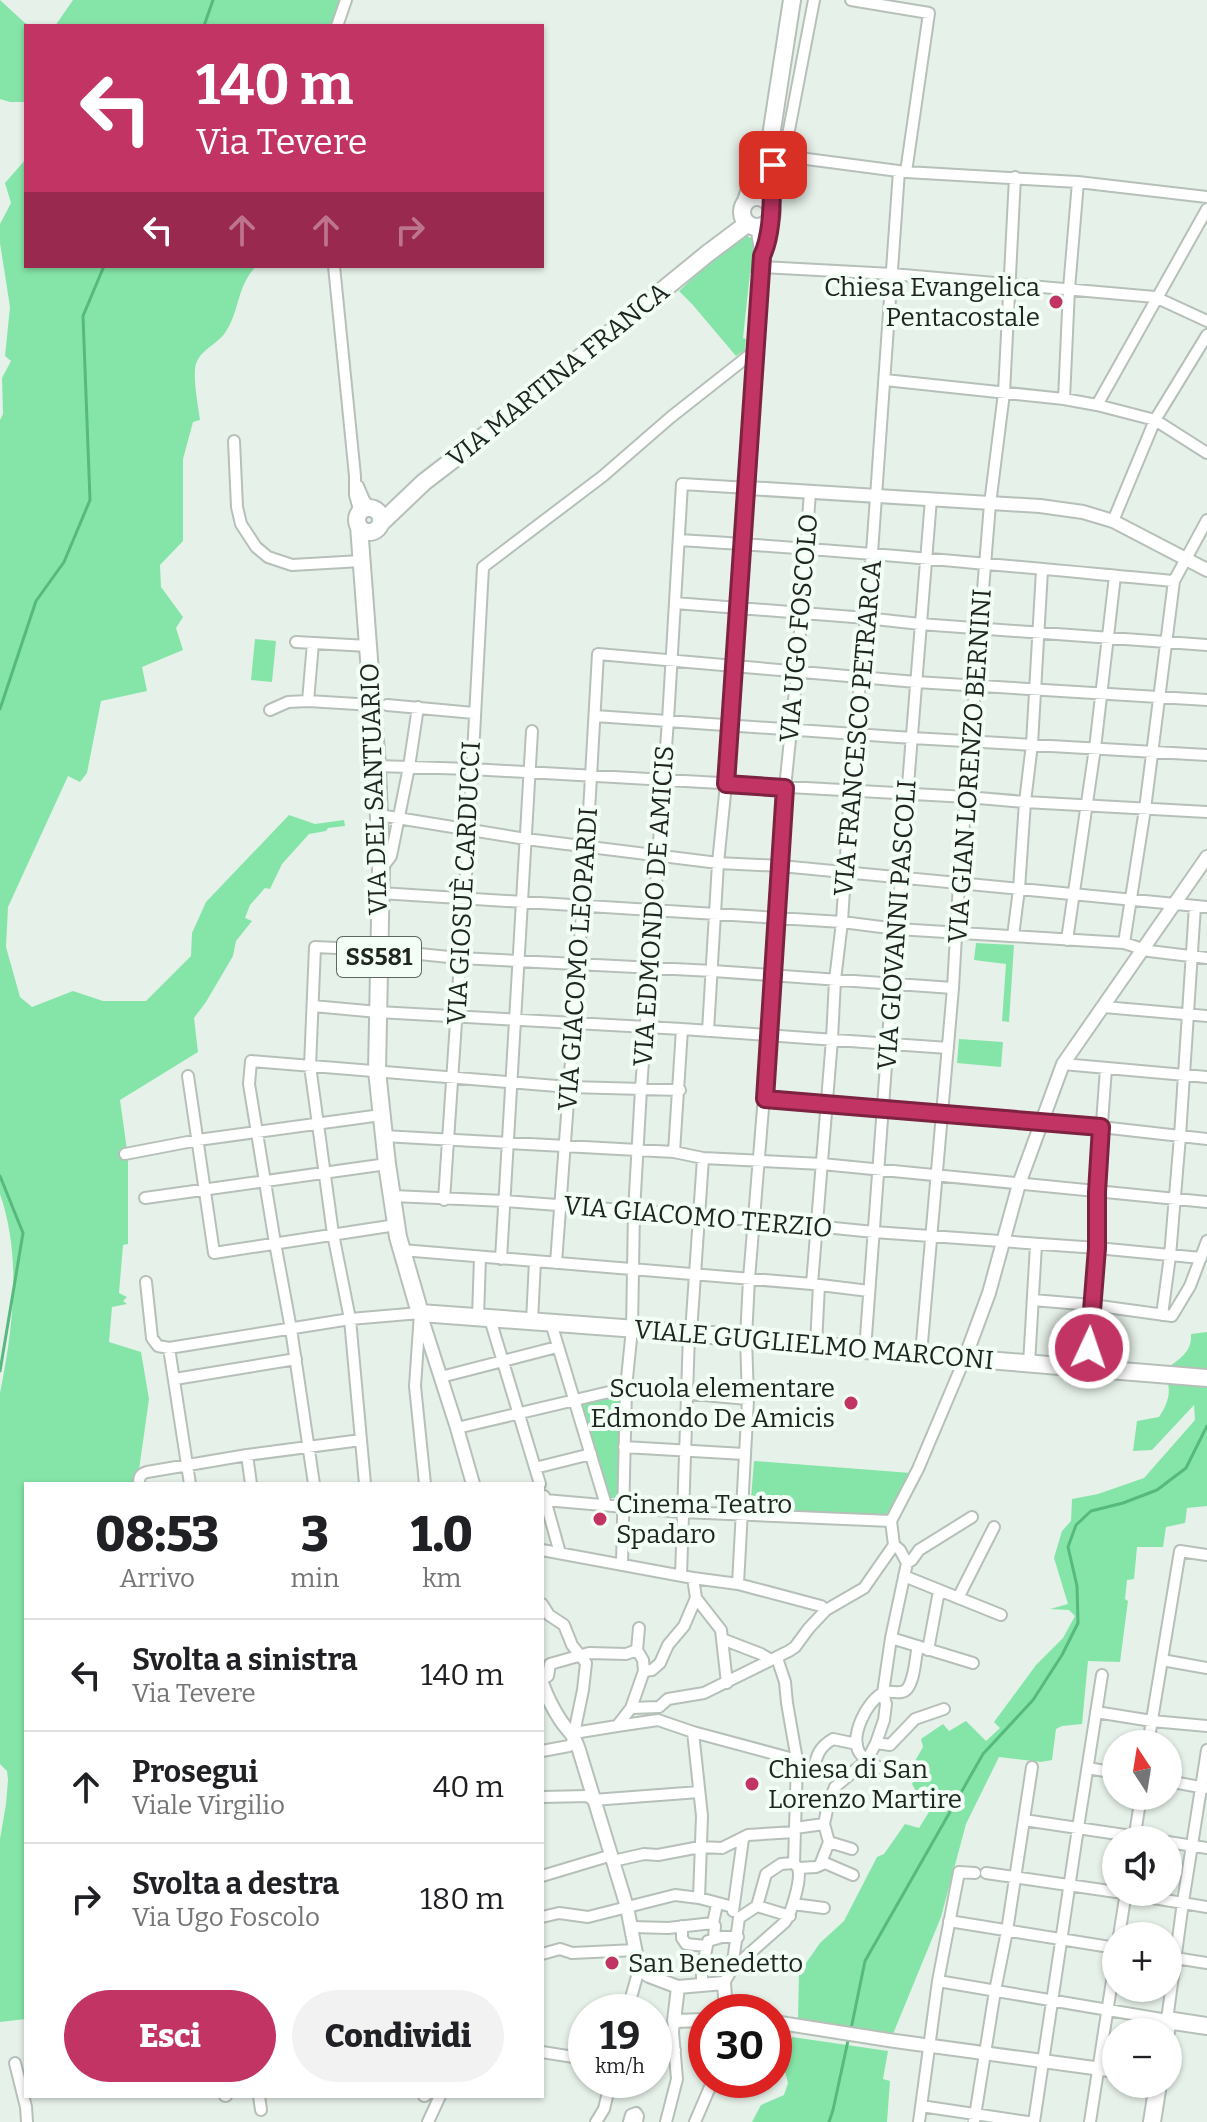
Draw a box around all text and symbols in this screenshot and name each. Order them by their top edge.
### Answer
text: 140 m [196,52,353,119]
icon: left [64,56,168,160]
text: Via Tevere [196,120,367,164]
pin [739,131,807,199]
icon: arrive [751,143,795,187]
icon: left [136,208,180,252]
icon: ahead [220,208,264,252]
icon: ahead [304,208,348,252]
icon: right [388,208,432,252]
place label: Chiesa Evangelica Pentacostale [824,272,1040,333]
street label: VIA MARTINA FRANCA [441,276,676,474]
marker: Chiesa Evangelica Pentacostale [1047,293,1065,311]
street label: VIA UGO FOSCOLO [774,512,824,744]
street label: VIA FRANCESCO PETRARCA [828,558,888,897]
street label: VIA GIAN LORENZO BERNINI [942,588,998,944]
street label: VIA DEL SANTUARIO [354,662,394,916]
street label: VIA GIOSUÈ CARDUCCI [441,740,487,1026]
street label: VIA EDMONDO DE AMICIS [627,744,681,1068]
street label: VIA GIOVANNI PASCOLI [871,779,923,1071]
street label: VIA GIACOMO LEOPARDI [552,806,604,1112]
road number: SS581 [337,937,421,977]
street label: VIA GIACOMO TERZIO [562,1190,834,1244]
position arrow [1047,1306,1131,1390]
street label: VIALE GUGLIELMO MARCONI [633,1314,995,1376]
place label: Scuola elementare Edmondo De Amicis [591,1373,835,1434]
marker: Scuola elementare Edmondo De Amicis [842,1394,860,1412]
place label: Cinema Teatro Spadaro [616,1489,792,1550]
text: 08:53 [95,1506,219,1564]
text: 3 [301,1506,329,1564]
text: 1.0 [411,1506,473,1564]
marker: Cinema Teatro Spadaro [591,1510,609,1528]
text: Arrivo [119,1563,195,1594]
text: min [290,1563,339,1594]
text: km [422,1563,461,1594]
text: Svolta a sinistra [132,1642,358,1678]
icon: left [64,1653,108,1697]
text: 140 m [420,1657,504,1693]
text: Via Tevere [132,1678,256,1709]
north arrow [1102,1730,1182,1810]
map controls [1102,1730,1182,2098]
text: Prosegui [132,1754,258,1790]
place label: Chiesa di San Lorenzo Martire [768,1754,962,1815]
icon: ahead [64,1765,108,1809]
text: 40 m [433,1769,504,1805]
marker: Chiesa di San Lorenzo Martire [743,1775,761,1793]
text: Viale Virgilio [132,1790,285,1821]
button: sound [1102,1826,1182,1906]
text: Svolta a destra [132,1866,339,1902]
icon: right [64,1877,108,1921]
text: 180 m [420,1881,504,1917]
text: Via Ugo Foscolo [132,1902,320,1933]
button: + [1102,1922,1182,2002]
place label: San Benedetto [628,1948,803,1979]
marker: San Benedetto [603,1954,621,1972]
button: Esci [64,1990,276,2082]
button: Condividi [292,1990,504,2082]
speed limit sign: 30 [688,1994,792,2098]
text: 19 [600,2012,640,2060]
button: − [1102,2018,1182,2098]
text: km/h [595,2054,645,2078]

